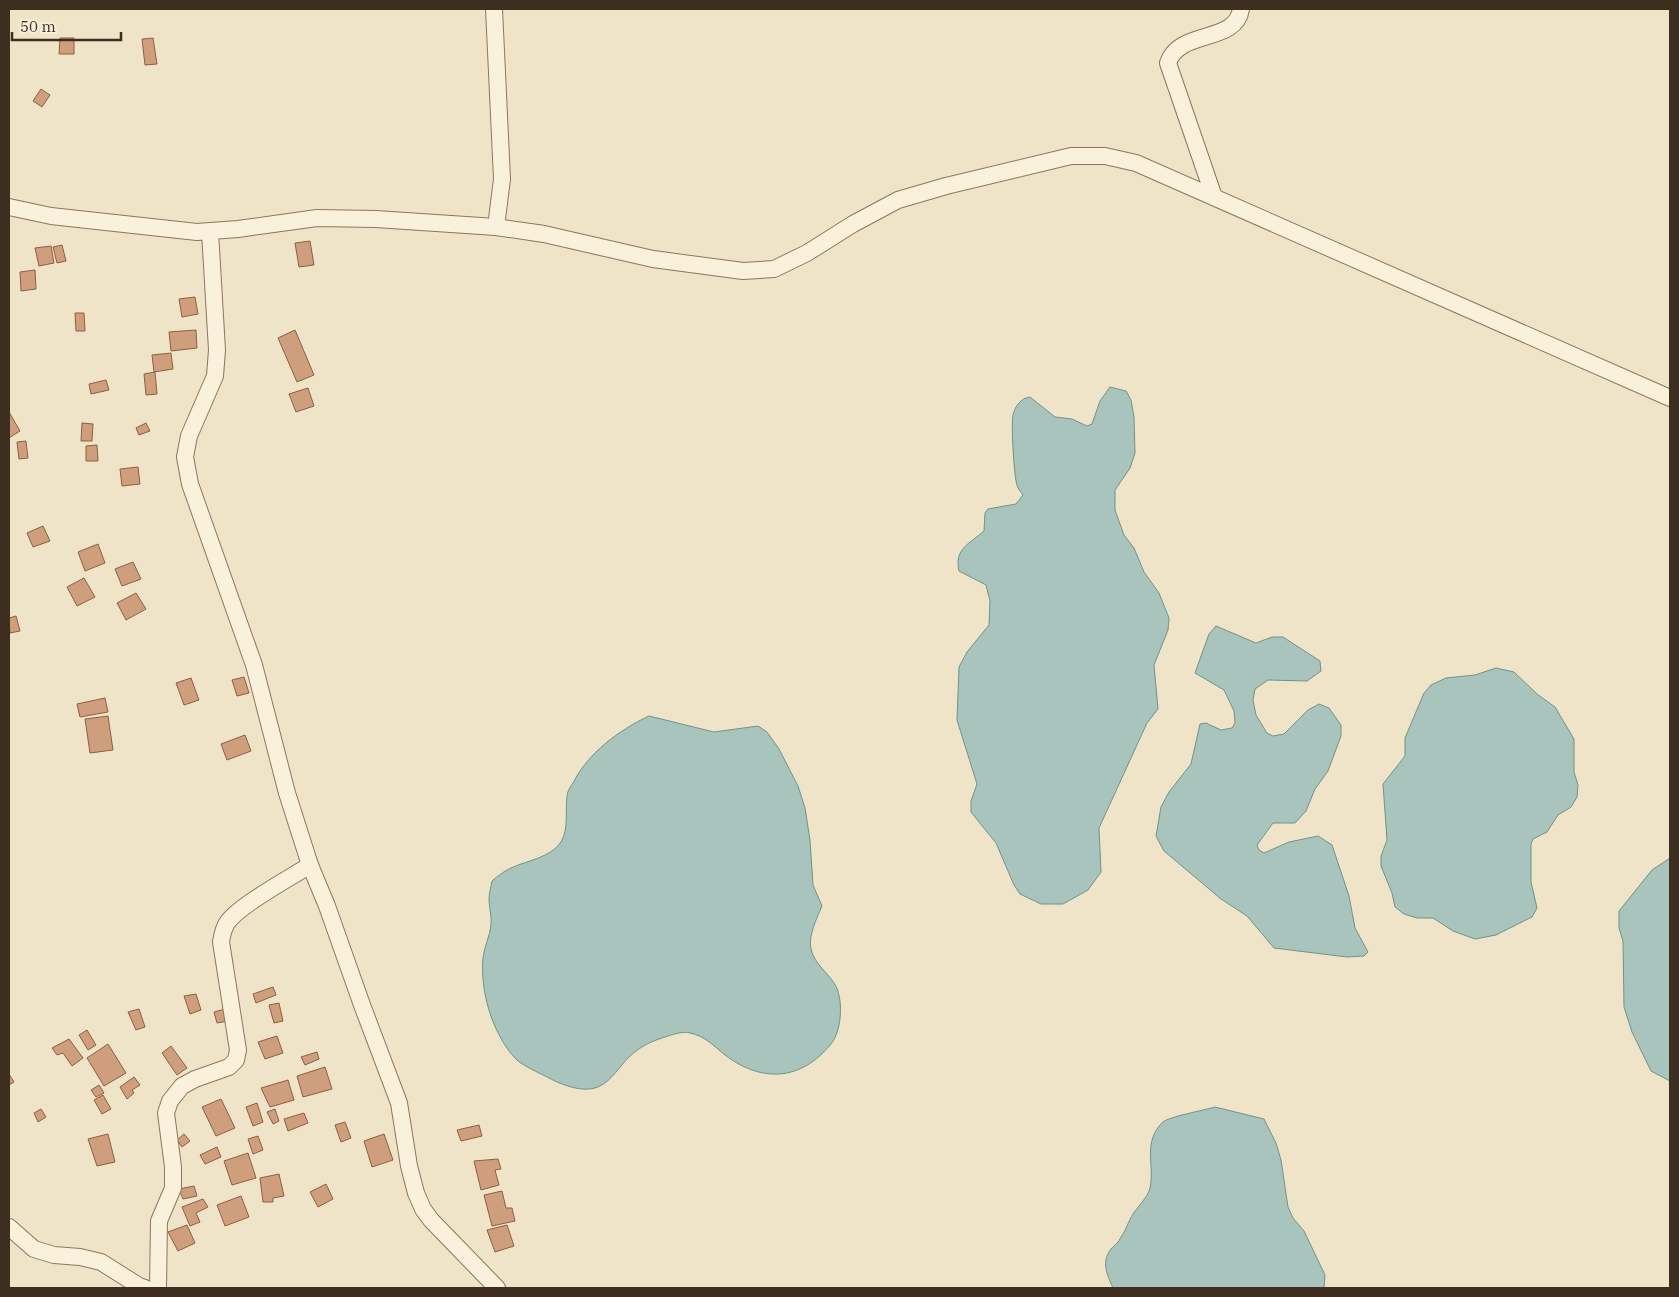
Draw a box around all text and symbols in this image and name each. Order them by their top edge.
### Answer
scale bar [12,10,121,42]
text: 50 m [20,17,56,36]

